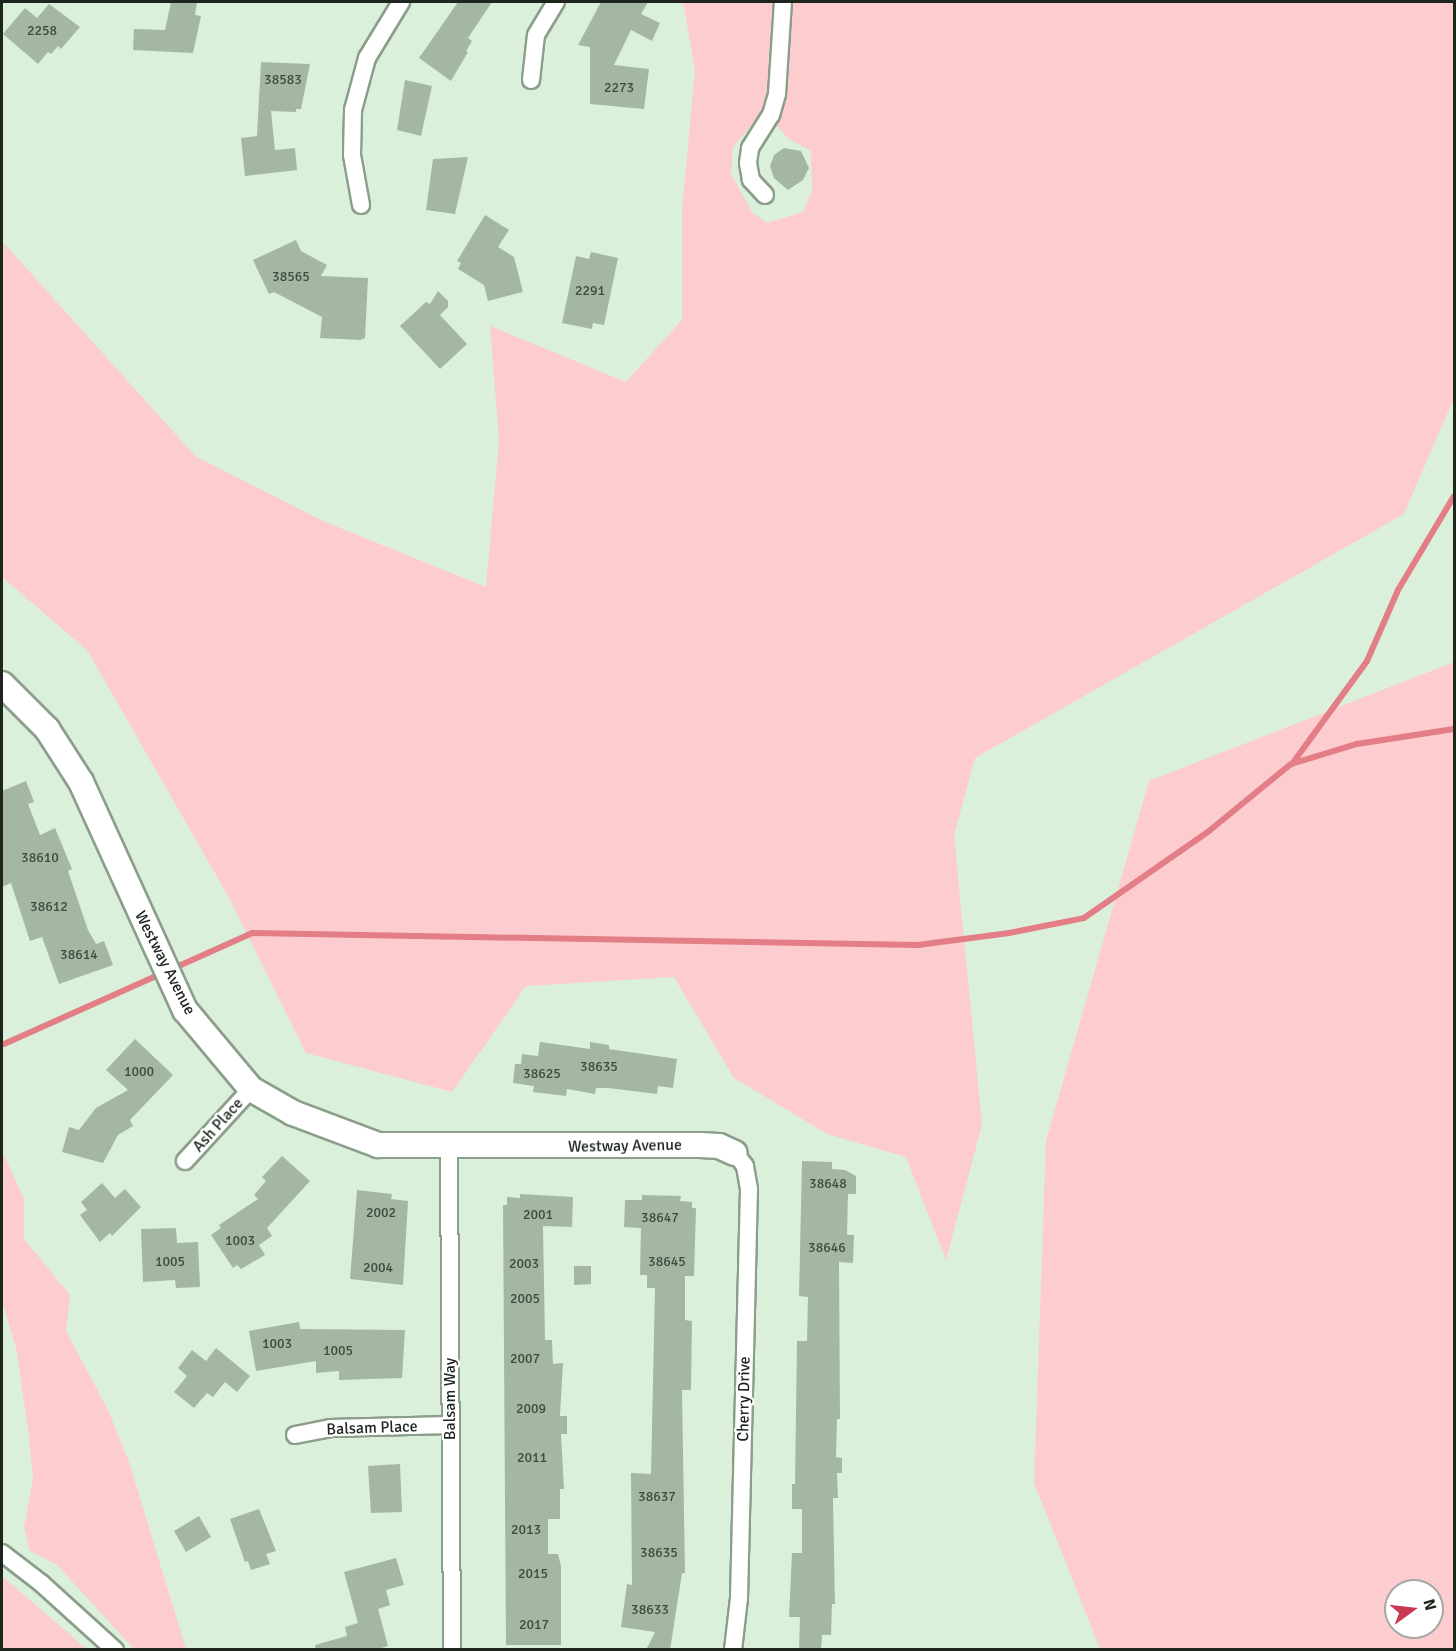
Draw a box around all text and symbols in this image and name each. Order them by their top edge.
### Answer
house number: 2258 [27,23,57,39]
house number: 38583 [264,72,302,88]
house number: 2273 [604,80,634,96]
house number: 38565 [272,269,310,285]
house number: 2291 [575,283,605,299]
house number: 38610 [21,850,59,866]
house number: 38612 [30,899,68,915]
street label: Westway Avenue [131,908,199,1018]
house number: 38614 [60,947,98,963]
house number: 38635 [580,1059,618,1075]
house number: 1000 [124,1064,154,1080]
house number: 38625 [523,1066,561,1082]
street label: Ash Place [189,1094,247,1156]
street label: Westway Avenue [568,1135,682,1157]
house number: 38648 [809,1176,847,1192]
house number: 2002 [366,1205,396,1221]
house number: 2001 [523,1207,553,1223]
house number: 38647 [641,1210,679,1226]
house number: 1003 [225,1233,255,1249]
house number: 38646 [808,1240,846,1256]
house number: 1005 [155,1254,185,1270]
house number: 38645 [648,1254,686,1270]
house number: 2003 [509,1256,539,1272]
house number: 2004 [363,1260,393,1276]
house number: 2005 [510,1291,540,1307]
house number: 1003 [262,1336,292,1352]
house number: 1005 [323,1343,353,1359]
house number: 2007 [510,1351,540,1367]
street label: Cherry Drive [734,1356,754,1442]
street label: Balsam Way [440,1358,460,1440]
house number: 2009 [516,1401,546,1417]
street label: Balsam Place [326,1417,418,1439]
house number: 2011 [517,1450,547,1466]
house number: 38637 [638,1489,676,1505]
house number: 2013 [511,1522,541,1538]
house number: 38635 [640,1545,678,1561]
house number: 2015 [518,1566,548,1582]
north arrow [1384,1579,1444,1639]
text: N [1418,1597,1441,1613]
house number: 38633 [631,1602,669,1618]
house number: 2017 [519,1617,549,1633]

